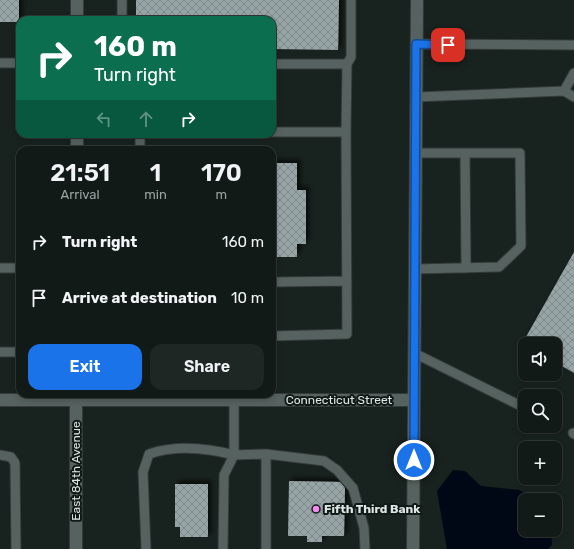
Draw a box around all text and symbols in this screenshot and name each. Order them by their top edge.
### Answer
pin [431,28,465,62]
text: 160 m [94,30,177,63]
icon: right [28,32,80,84]
icon: arrive [437,34,459,56]
text: Turn right [94,64,176,86]
icon: left [93,108,115,130]
icon: ahead [135,108,157,130]
icon: right [177,108,199,130]
text: 21:51 [50,159,110,187]
text: 1 [150,159,161,187]
text: 170 [201,159,242,187]
text: Arrival [61,187,100,202]
text: min [144,187,167,202]
text: m [216,187,227,202]
icon: right [28,231,50,253]
text: Turn right [62,233,137,251]
text: 160 m [222,233,264,251]
icon: arrive [28,287,50,309]
text: Arrive at destination [62,289,217,307]
text: 10 m [231,289,264,307]
map controls [518,337,562,537]
button: sound [518,337,562,381]
button: Exit [28,344,142,390]
button: Share [150,344,264,390]
button: search [518,389,562,433]
street label: Connecticut Street [286,393,393,407]
street label: East 84th Avenue [69,421,83,521]
position arrow [393,439,435,481]
button: + [518,441,562,485]
button: − [518,493,562,537]
place label: Fifth Third Bank [324,502,420,516]
marker: Fifth Third Bank [311,504,321,514]

